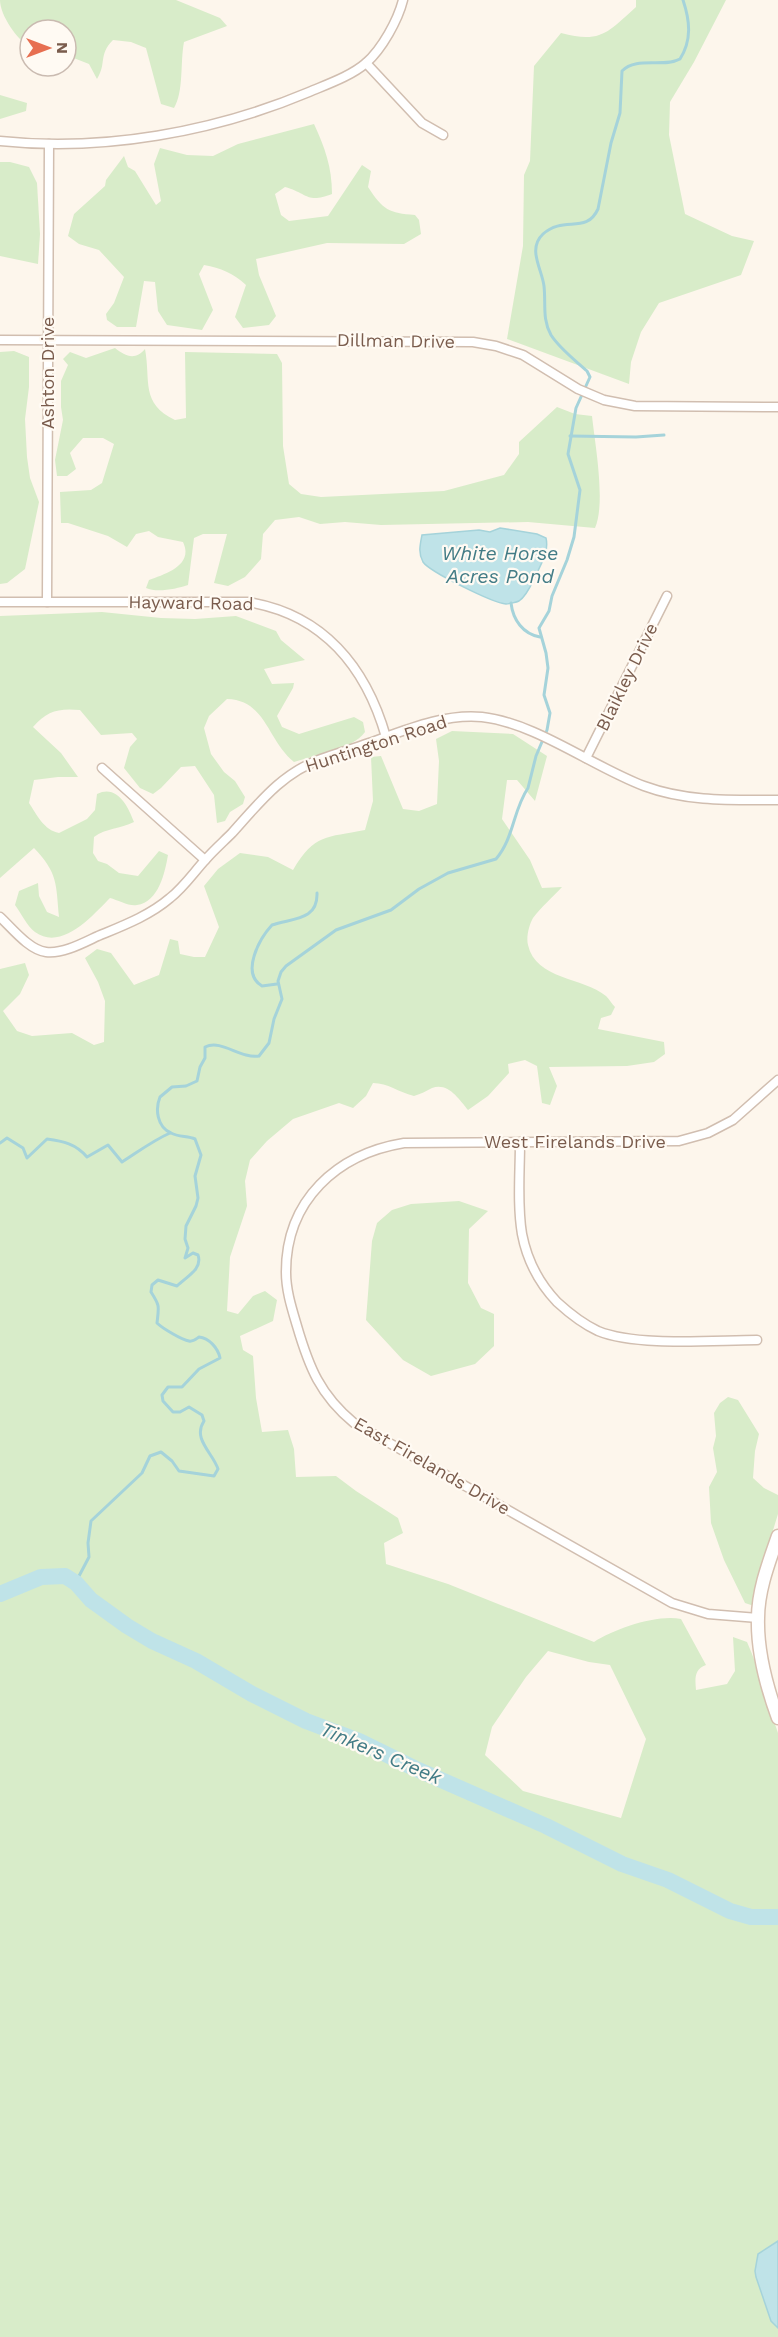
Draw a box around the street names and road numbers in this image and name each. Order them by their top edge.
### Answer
street label: Ashton Drive [37,317,58,429]
street label: Dillman Drive [337,329,455,352]
street label: Hayward Road [128,591,254,614]
street label: Blaikley Drive [591,619,662,734]
street label: Huntington Road [302,711,449,776]
street label: West Firelands Drive [484,1131,666,1152]
street label: East Firelands Drive [351,1412,514,1519]

